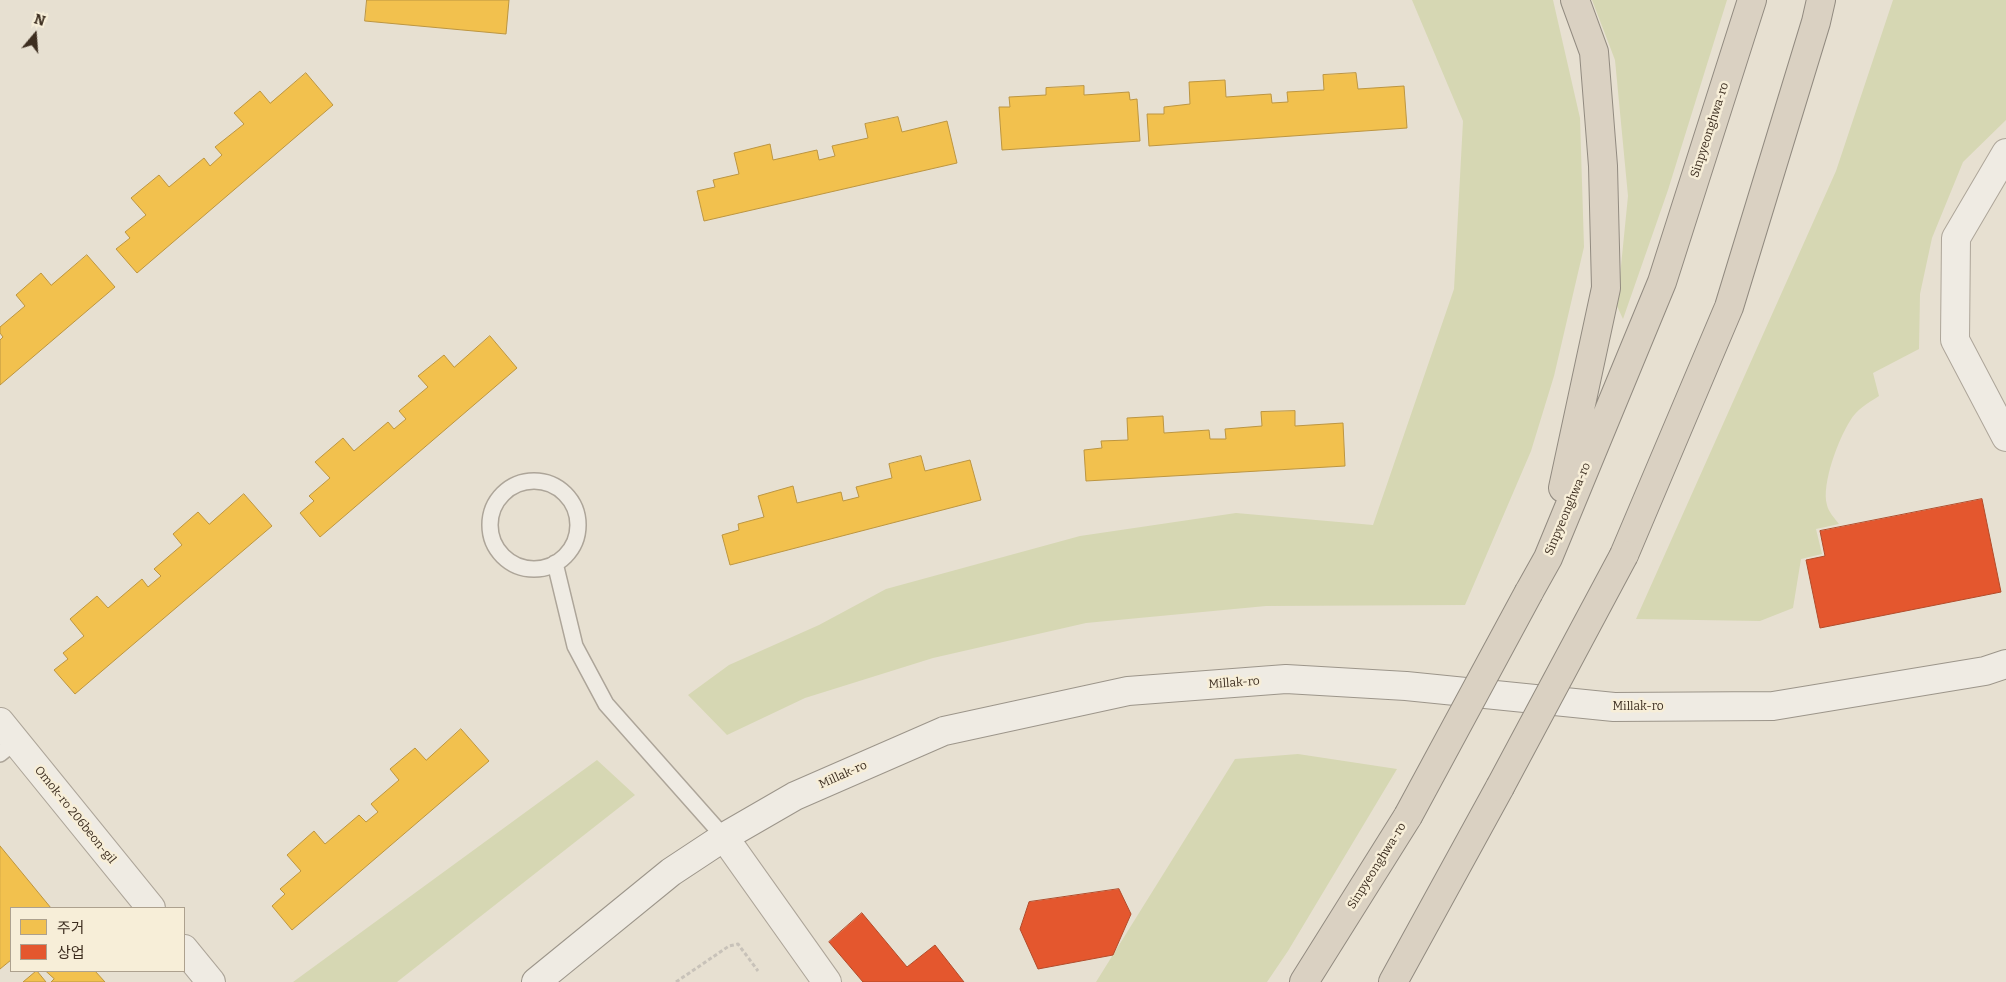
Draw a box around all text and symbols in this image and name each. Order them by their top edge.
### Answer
north arrow [10,10,60,60]
text: N [32,11,48,30]
street label: Sinpyeonghwa-ro [1688,81,1732,179]
street label: Sinpyeonghwa-ro [1542,461,1594,557]
street label: Millak-ro [1208,674,1260,692]
street label: Millak-ro [1612,700,1664,714]
street label: Millak-ro [817,758,869,792]
street label: Omok-ro 206beon-gil [31,763,119,867]
street label: Sinpyeonghwa-ro [1345,820,1409,912]
legend [10,907,185,972]
text: 주거 [57,919,85,937]
text: 상업 [57,944,85,962]

